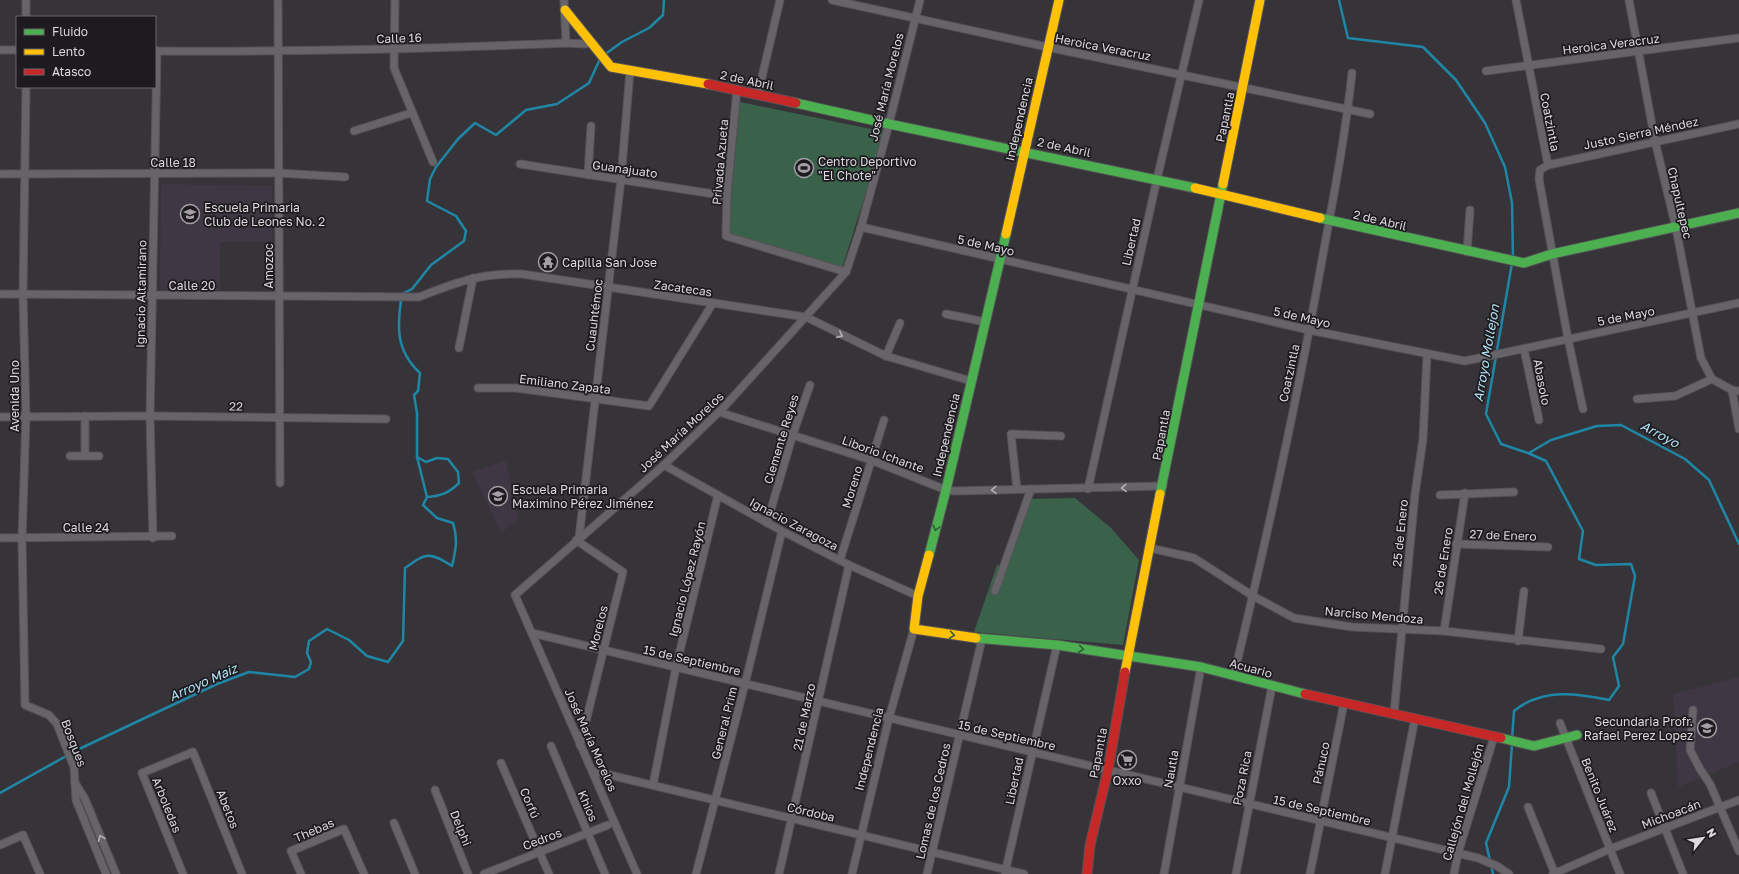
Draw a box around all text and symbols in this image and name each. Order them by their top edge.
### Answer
legend [16,16,156,88]
text: Fluido [52,24,88,39]
street label: Calle 16 [376,30,422,46]
street label: Heroica Veracruz [1054,30,1152,64]
street label: José María Morelos [865,31,907,143]
street label: Heroica Veracruz [1562,31,1660,57]
text: Lento [52,44,85,59]
text: Atasco [52,64,91,79]
street label: 2 de Abril [719,67,775,93]
street label: Independencia [1002,76,1036,162]
street label: Papantla [1212,90,1238,144]
street label: Coatzintla [1537,92,1563,152]
street label: Justo Sierra Méndez [1582,113,1700,153]
street label: Privada Azueta [709,118,731,206]
street label: 2 de Abril [1036,134,1092,160]
place label: Centro Deportivo "El Chote" [818,154,917,183]
street label: Calle 18 [150,155,196,170]
street label: Guanajuato [591,157,659,181]
sports icon: Centro Deportivo "El Chote" [793,157,815,179]
street label: Chapultepec [1664,166,1696,241]
place label: Escuela Primaria Club de Leones No. 2 [204,200,325,229]
school or university icon: Escuela Primaria Club de Leones No. 2 [179,203,201,225]
street label: 2 de Abril [1352,207,1408,233]
street label: Libertad [1118,217,1144,267]
street label: 5 de Mayo [956,231,1016,259]
street label: Ignacio Altamirano [133,240,149,348]
street label: Amozoc [261,243,276,289]
temple icon: Capilla San Jose [537,251,559,273]
place label: Capilla San Jose [562,255,657,270]
street label: Zacatecas [653,276,713,300]
street label: Cuauhtémoc [582,277,606,352]
street label: Calle 20 [169,278,215,293]
water label: Arroyo Mollejon [1470,302,1503,403]
street label: 5 de Mayo [1272,303,1332,331]
street label: 5 de Mayo [1596,303,1656,329]
one-way arrow [836,330,844,338]
street label: Coatzintla [1276,343,1302,403]
street label: Abasolo [1530,358,1554,406]
street label: Avenida Uno [7,360,22,432]
street label: Emiliano Zapata [518,371,612,397]
street label: José María Morelos [635,389,727,475]
street label: Clemente Reyes [760,392,802,486]
street label: Independencia [929,392,963,478]
street label: 22 [229,398,243,414]
street label: Papantla [1149,408,1173,462]
water label: Arroyo [1638,417,1683,451]
street label: Liborio Ichante [840,432,926,476]
street label: Moreno [838,464,866,510]
place label: Escuela Primaria Maximino Pérez Jiménez [512,482,654,511]
one-way arrow [1121,483,1127,492]
school or university icon: Escuela Primaria Maximino Pérez Jiménez [487,485,509,507]
one-way arrow [991,485,997,494]
street label: Ignacio Zaragoza [747,494,841,554]
street label: 25 de Enero [1389,499,1411,567]
street label: Calle 24 [63,520,109,535]
street label: Ignacio López Rayón [665,520,709,638]
one-way arrow [932,524,941,531]
street label: 26 de Enero [1430,526,1456,596]
street label: 27 de Enero [1469,526,1537,544]
street label: Narciso Mendoza [1324,603,1424,627]
street label: Morelos [585,604,611,652]
one-way arrow [949,630,955,639]
street label: 15 de Septiembre [642,641,742,679]
one-way arrow [1078,644,1084,653]
street label: Acuario [1228,655,1274,681]
water label: Arroyo Maiz [166,659,241,704]
street label: 21 de Marzo [790,682,818,752]
street label: General Prim [708,685,740,761]
street label: José María Morelos [562,686,620,794]
street label: Independencia [851,706,887,792]
place label: Secundaria Profr. Rafael Perez Lopez [1584,714,1693,743]
street label: 15 de Septiembre [957,716,1057,754]
street label: Bosques [58,717,90,769]
school or university icon: Secundaria Profr. Rafael Perez Lopez [1696,717,1718,739]
street label: Papantla [1086,726,1110,780]
street label: Pánuco [1309,740,1333,786]
street label: Lomas de los Cedros [912,741,954,861]
street label: Callejón del Mollejón [1439,742,1487,862]
supermarket icon: Oxxo [1116,749,1138,771]
street label: Nautla [1160,749,1182,789]
street label: Poza Rica [1229,749,1255,807]
street label: Libertad [1002,756,1026,806]
street label: Benito Juárez [1578,756,1622,834]
place label: Oxxo [1112,773,1142,788]
street label: Arboledas [149,775,185,835]
street label: Corfú [517,785,543,821]
street label: Abetos [213,787,243,831]
street label: Khios [575,788,601,824]
street label: 15 de Septiembre [1272,791,1372,829]
street label: Michoacán [1639,796,1703,832]
street label: Córdoba [786,799,836,825]
street label: Delphi [447,808,475,848]
street label: Thebas [292,815,336,845]
north arrow [1683,818,1723,858]
street label: Cedros [520,825,564,853]
text: N [1704,826,1720,840]
one-way arrow [98,834,106,841]

